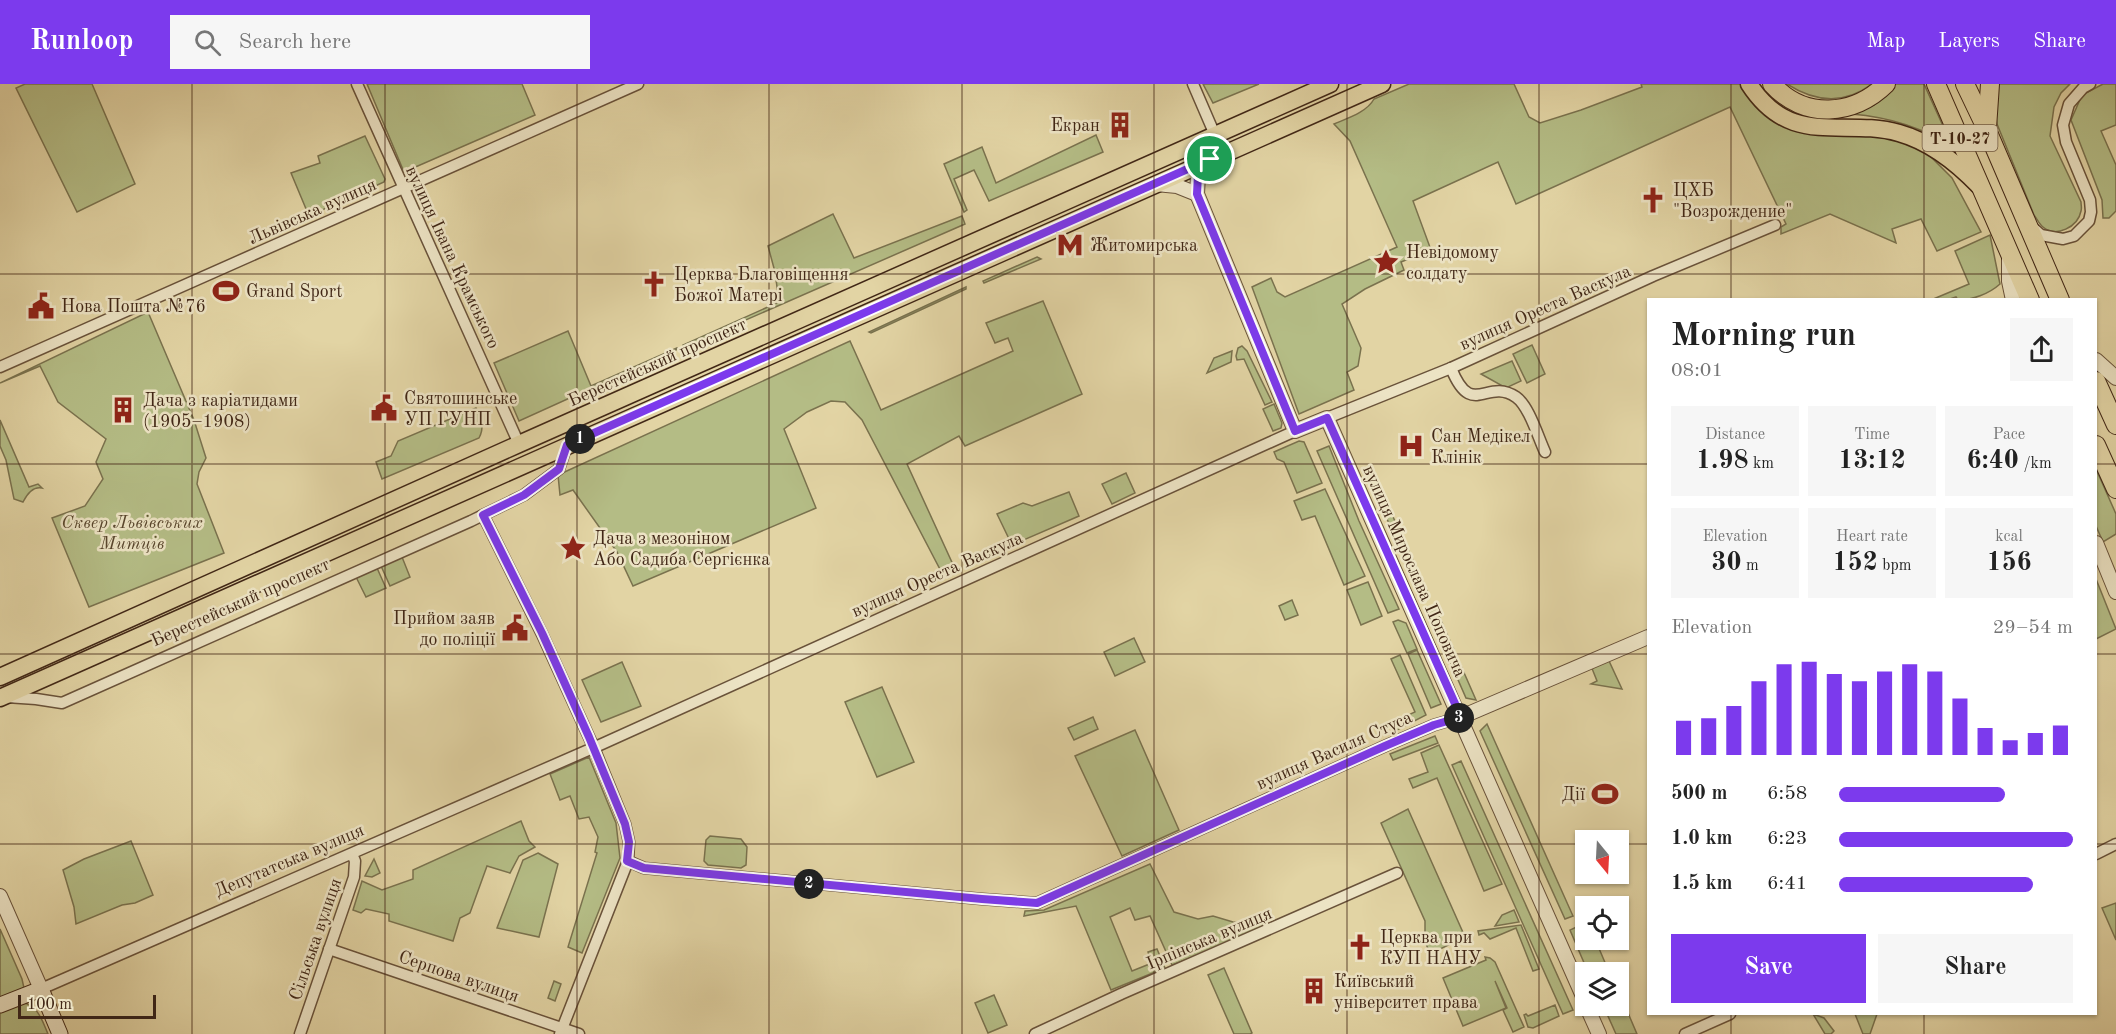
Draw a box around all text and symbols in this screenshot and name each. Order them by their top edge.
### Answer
search box [170,15,590,69]
icon: search [191,26,224,59]
text: Runloop [30,28,134,56]
text: Search here [239,31,351,53]
text: Map [1866,31,1905,52]
text: Layers [1938,31,2000,52]
text: Share [2033,31,2086,52]
building icon: Екран [1105,110,1135,140]
place label: Екран [1050,117,1100,135]
road number: Т-10-27 [1922,125,1998,151]
pin [1184,133,1235,184]
icon: arrive [1193,142,1226,175]
street label: вулиця Івана Крамського [402,163,502,352]
street label: Львівська вулиця [246,176,379,248]
place label: ЦХБ "Возрождение" [1673,182,1792,221]
church icon: ЦХБ "Возрождение" [1638,185,1668,215]
metro station icon: Житомирська [1055,230,1085,260]
place label: Житомирська [1090,237,1198,255]
place label: Невідомому солдату [1406,244,1499,283]
place icon: Невідомому солдату [1371,247,1401,277]
street label: вулиця Ореста Васкула [1457,262,1634,354]
place label: Церква Благовіщення Божої Матері [674,266,849,305]
church icon: Церква Благовіщення Божої Матері [639,269,669,299]
sports icon: Grand Sport [211,276,241,306]
place label: Grand Sport [246,283,342,301]
public building icon: Нова Пошта №76 [26,291,56,321]
place label: Нова Пошта №76 [61,298,206,316]
street label: Берестейський проспект [565,315,749,410]
button: share [2010,318,2073,381]
text: Morning run [1671,320,1856,353]
text: 08:01 [1671,361,1723,381]
place label: Святошинське УП ГУНП [404,390,517,429]
place label: Дача з каріатидами (1905–1908) [143,392,298,431]
public building icon: Святошинське УП ГУНП [369,393,399,423]
building icon: Дача з каріатидами (1905–1908) [108,395,138,425]
pin: 1 [565,424,595,454]
text: Distance [1705,427,1765,443]
text: Time [1854,427,1890,443]
text: Pace [1993,427,2025,443]
place label: Сан Медікел Клінік [1431,428,1530,467]
text: 1 [575,431,585,447]
hospital icon: Сан Медікел Клінік [1396,431,1426,461]
text: 1.98 [1696,448,1749,474]
text: 13:12 [1838,448,1906,474]
text: 6:40 [1966,448,2019,474]
text: km [1749,456,1774,472]
text: /km [2019,456,2052,472]
street label: вулиця Мирослава Поповича [1359,463,1469,680]
park label: Сквер Львівських Митців [61,514,203,553]
street label: вулиця Ореста Васкула [849,529,1026,621]
text: Elevation [1702,529,1768,545]
text: Heart rate [1836,529,1908,545]
text: kcal [1995,529,2023,545]
place label: Дача з мезоніном Або Садиба Сергієнка [593,530,770,569]
place icon: Дача з мезоніном Або Садиба Сергієнка [558,533,588,563]
text: 30 [1711,550,1741,576]
text: 152 [1833,550,1878,576]
text: 156 [1986,550,2032,576]
street label: Берестейський проспект [148,555,332,650]
text: m [1741,558,1759,574]
text: bpm [1878,558,1911,574]
place label: Прийом заяв до поліції [393,610,495,649]
public building icon: Прийом заяв до поліції [500,613,530,643]
text: Elevation [1671,618,1752,638]
text: 29–54 m [1993,618,2073,638]
pin: 3 [1444,703,1474,733]
street label: вулиця Василя Стуса [1254,708,1415,793]
text: 3 [1454,710,1464,726]
sports icon: Дії [1590,779,1620,809]
text: 500 m [1671,784,1727,804]
text: 6:58 [1767,784,1807,804]
place label: Дії [1562,786,1585,804]
street label: Депутатська вулиця [212,821,367,901]
text: 1.0 km [1671,829,1733,849]
text: 6:23 [1767,829,1807,849]
north arrow [1575,830,1629,884]
map controls [1575,830,1629,1016]
pin: 2 [794,869,824,899]
text: 1.5 km [1671,874,1733,894]
text: 6:41 [1767,874,1807,894]
street label: Сільська вулиця [287,876,345,1003]
text: 2 [804,876,814,892]
button: locate [1575,896,1629,950]
street label: Ірпінська вулиця [1144,904,1275,973]
place label: Церква при КУП НАНУ [1380,929,1482,968]
church icon: Церква при КУП НАНУ [1345,932,1375,962]
button: Save [1671,934,1866,1003]
button: Share [1878,934,2073,1003]
street label: Серпова вулиця [396,948,521,1006]
button: layers [1575,962,1629,1016]
place label: Київський університет права [1334,973,1478,1012]
building icon: Київський університет права [1299,976,1329,1006]
scale bar [18,992,156,1020]
text: 100 m [27,997,72,1013]

